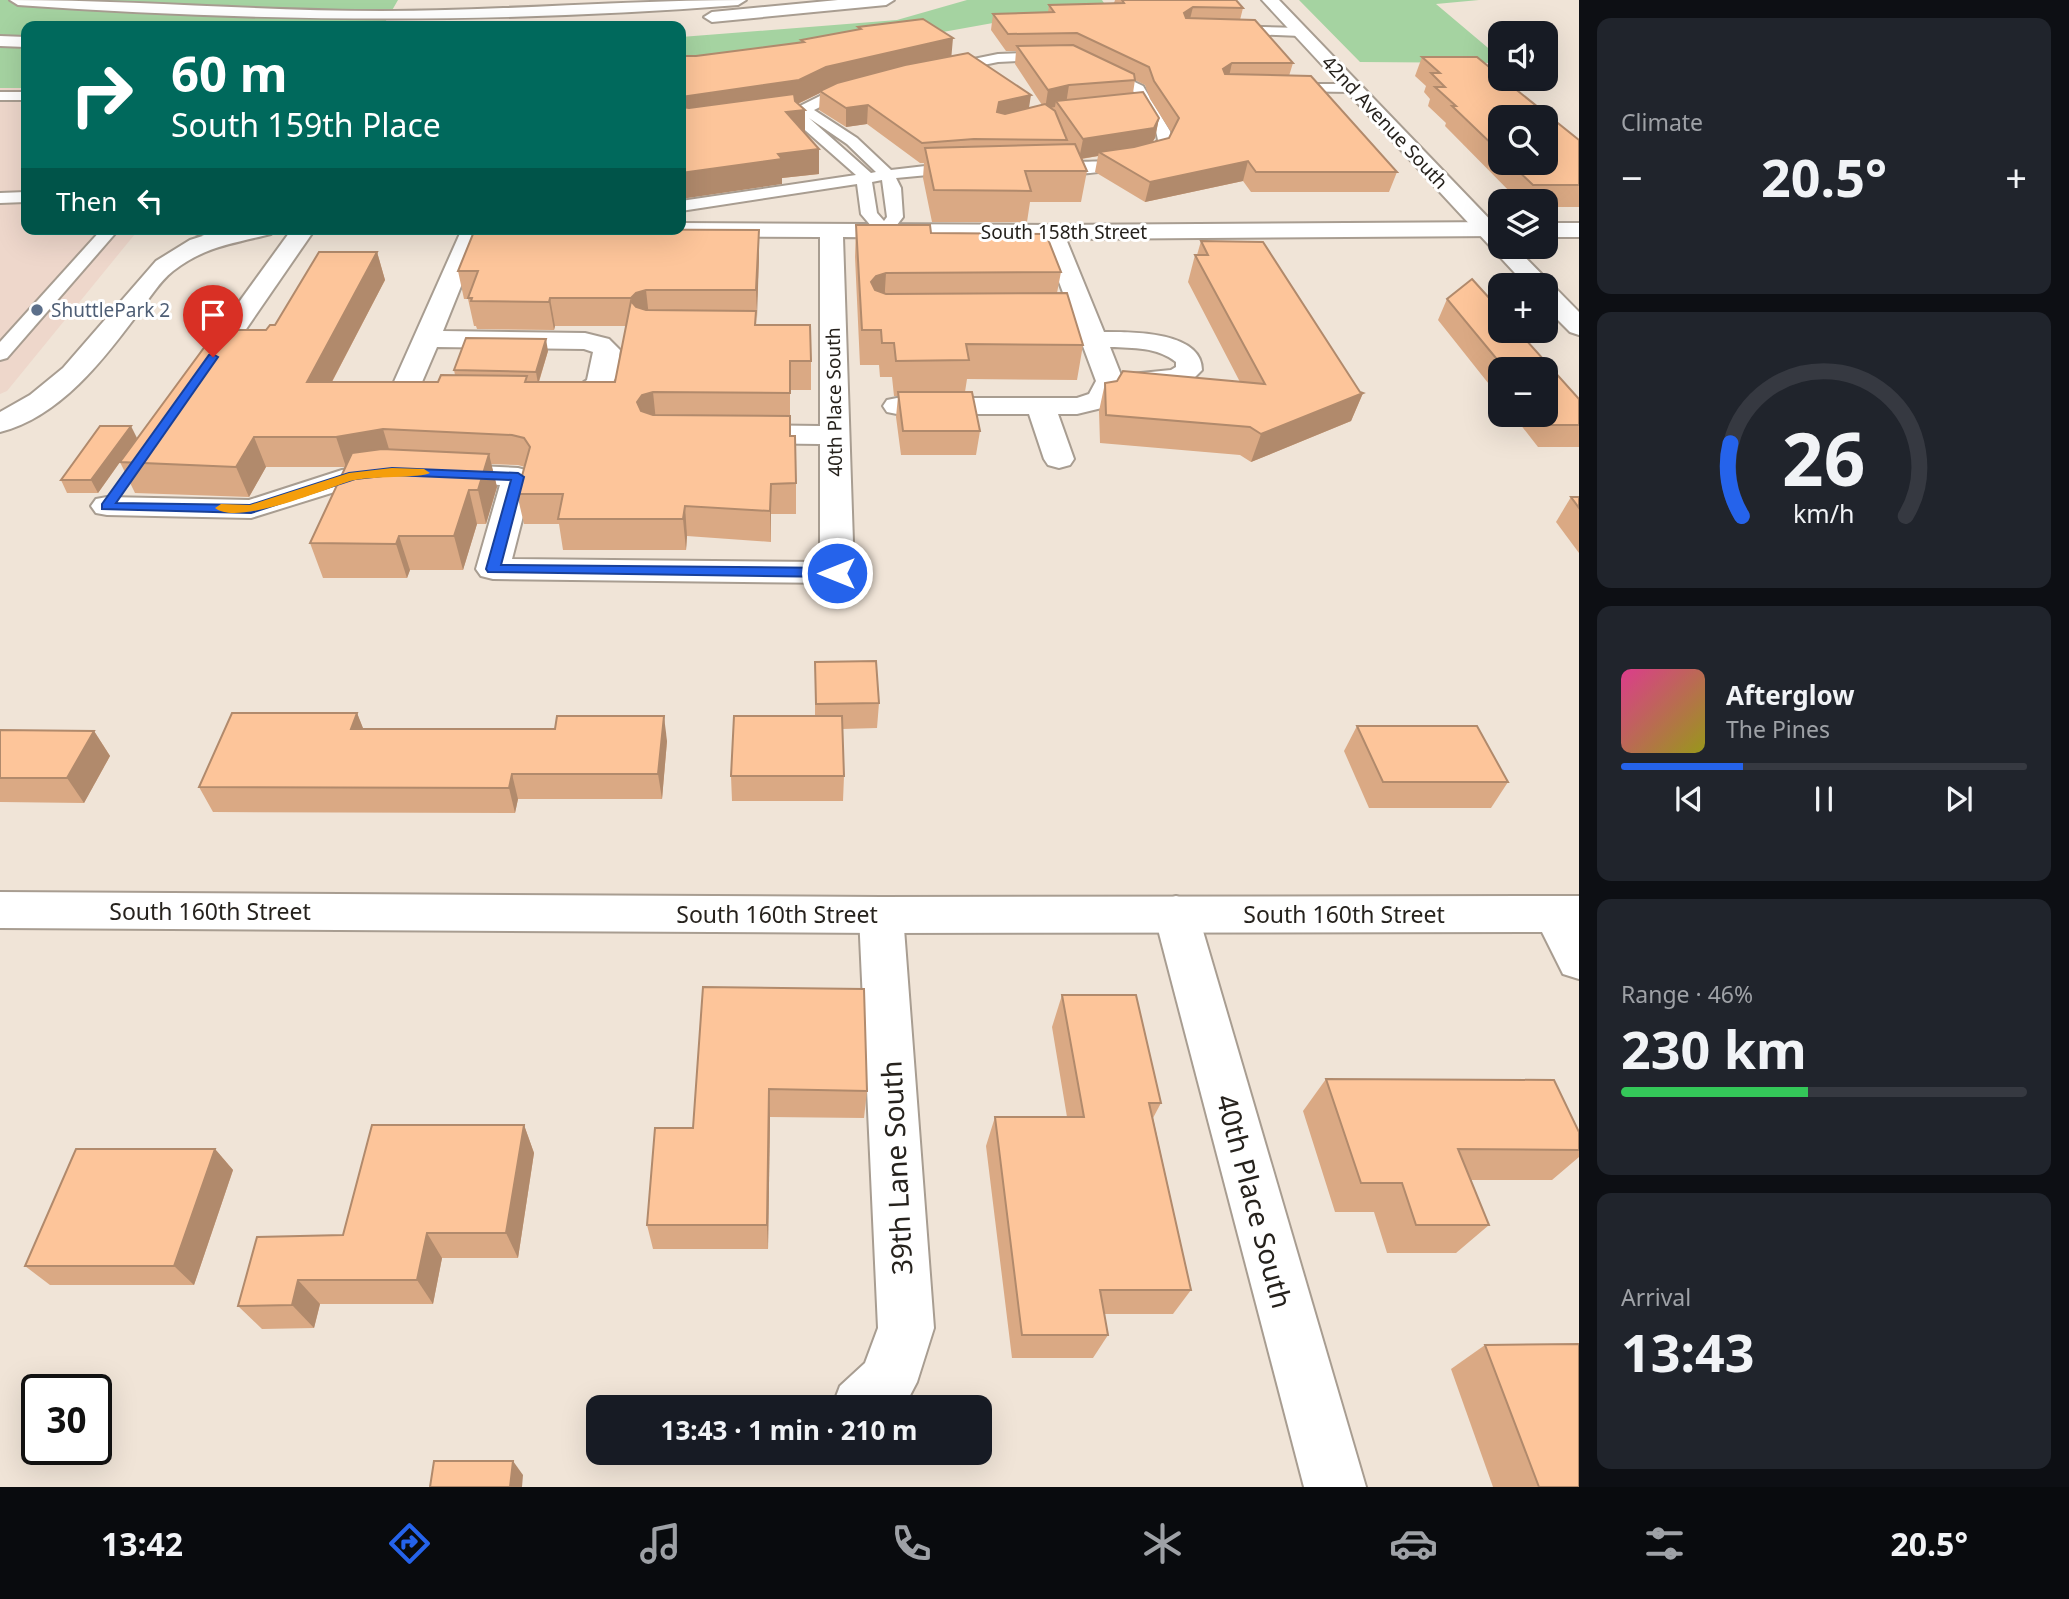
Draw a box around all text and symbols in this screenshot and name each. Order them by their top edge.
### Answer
map controls [1488,21,1558,427]
button: sound [1488,21,1558,91]
text: 60 m [171,40,288,106]
icon: right [56,49,147,140]
street label: 42nd Avenue South [1316,49,1454,195]
text: South 159th Place [171,103,441,146]
button: search [1488,105,1558,175]
text: Climate [1621,106,1703,138]
text: 20.5° [1761,141,1887,212]
text: − [1621,151,1643,203]
text: + [2005,151,2027,203]
icon: left [131,182,169,220]
text: Then [56,183,117,219]
button: layers [1488,189,1558,259]
street label: South 158th Street [981,219,1147,245]
button: + [1488,273,1558,343]
pin [183,285,243,357]
icon: arrive [194,296,232,334]
place label: ShuttlePark 2 [51,297,170,323]
marker: ShuttlePark 2 [29,302,45,318]
street label: 40th Place South [820,327,848,477]
button: − [1488,357,1558,427]
text: 26 [1782,408,1866,507]
text: km/h [1793,495,1855,529]
position arrow [800,536,874,610]
text: Afterglow [1726,677,1854,713]
text: The Pines [1726,713,1830,745]
icon: previous [1670,780,1708,818]
icon: pause [1805,780,1843,818]
icon: next [1940,780,1978,818]
street label: South 160th Street [109,895,311,927]
street label: South 160th Street [676,898,878,930]
street label: South 160th Street [1243,898,1445,930]
text: Range · 46% [1621,978,1753,1010]
text: 230 km [1621,1013,1807,1084]
street label: 39th Lane South [871,1060,921,1276]
street label: 40th Place South [1208,1090,1302,1312]
text: Arrival [1621,1281,1691,1313]
text: 13:43 [1621,1316,1755,1387]
speed limit sign: 30 [21,1374,112,1465]
text: 13:43 · 1 min · 210 m [661,1412,917,1448]
icon: directions [385,1519,434,1568]
icon: music [636,1519,685,1568]
icon: phone [887,1519,936,1568]
icon: climate [1138,1519,1187,1568]
icon: car [1389,1519,1438,1568]
icon: filters [1640,1519,1689,1568]
text: 13:42 [101,1522,183,1565]
text: 20.5° [1891,1522,1968,1565]

